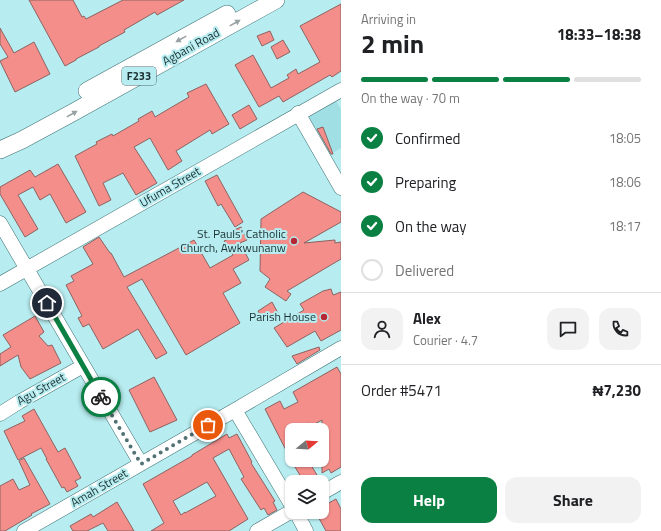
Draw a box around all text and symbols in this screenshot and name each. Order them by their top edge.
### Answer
text: Arriving in [361,9,416,29]
one-way arrow [229,19,241,26]
street label: Agbani Road [158,23,223,70]
text: 18:33–18:38 [557,23,641,46]
text: 2 min [361,24,424,63]
one-way arrow [175,36,187,43]
road number: F233 [122,67,156,85]
text: On the way · 70 m [361,88,460,108]
one-way arrow [66,110,78,117]
icon: check [361,127,383,149]
text: Confirmed [395,127,460,150]
text: 18:05 [609,128,641,148]
street label: Ufuma Street [136,161,204,212]
icon: check [361,171,383,193]
text: Preparing [395,171,456,194]
text: 18:06 [609,172,641,192]
icon: check [361,215,383,237]
text: On the way [395,215,467,238]
text: 18:17 [609,216,641,236]
place label: St. Pauls' Catholic Church, Awkwunanw [180,224,286,257]
marker: St. Pauls' Catholic Church, Awkwunanw [289,236,299,246]
text: Delivered [395,259,454,282]
pin [30,286,64,320]
icon: home [36,292,58,314]
place label: Parish House [249,307,316,326]
text: Alex [413,307,441,330]
button: person [361,308,403,350]
button: chat [547,308,589,350]
button: phone [599,308,641,350]
marker: Parish House [319,312,329,322]
text: Courier · 4.7 [413,330,478,350]
street label: Agu Street [13,367,69,410]
courier [81,377,121,417]
text: Order #5471 [361,379,442,402]
text: ₦7,230 [593,379,641,402]
icon: bike [90,386,112,408]
pin [191,408,225,442]
icon: bag [197,414,219,436]
north arrow [285,423,329,467]
map controls [285,423,329,519]
street label: Amah Street [67,463,132,512]
button: layers [285,475,329,519]
button: Help [361,477,497,523]
button: Share [505,477,641,523]

